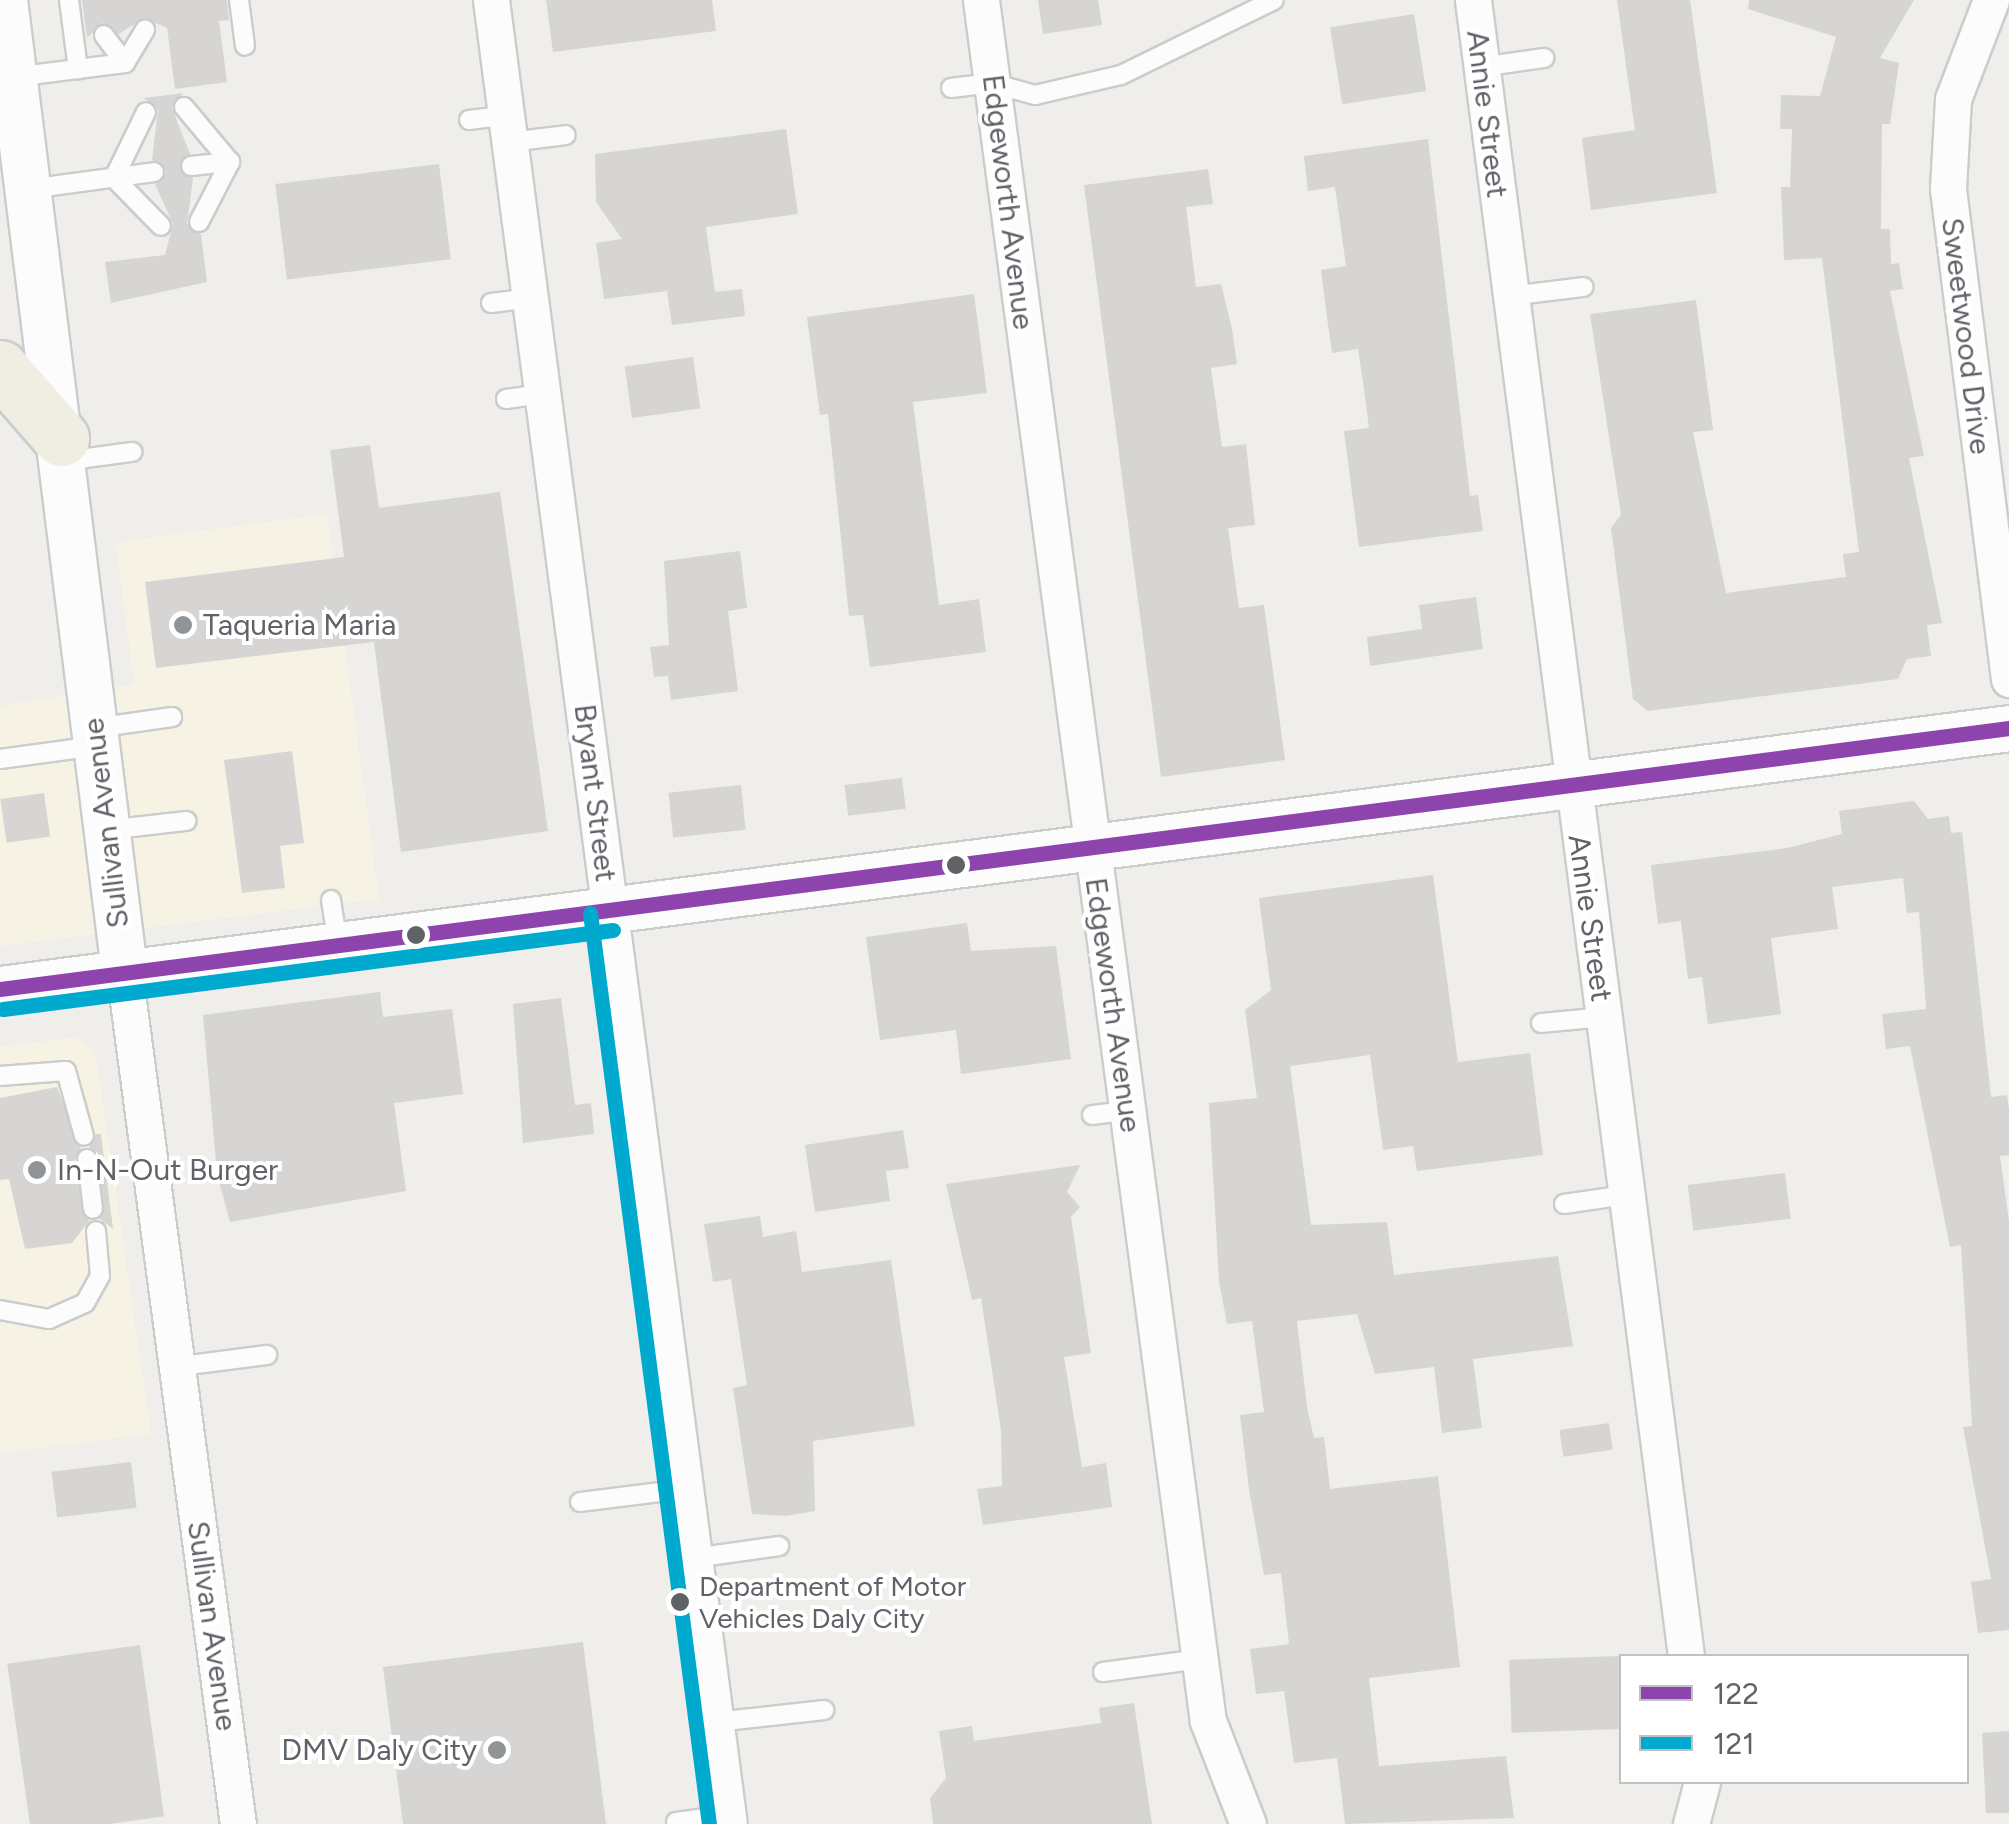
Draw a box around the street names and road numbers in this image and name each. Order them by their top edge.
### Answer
street label: Annie Street [1459,28,1515,200]
street label: Edgeworth Avenue [974,72,1042,332]
street label: Sweetwood Drive [1934,216,1998,456]
street label: Bryant Street [566,702,624,884]
street label: Sullivan Avenue [75,716,137,930]
street label: Annie Street [1560,832,1620,1004]
street label: Edgeworth Avenue [1077,875,1149,1135]
street label: Sullivan Avenue [179,1519,245,1733]

